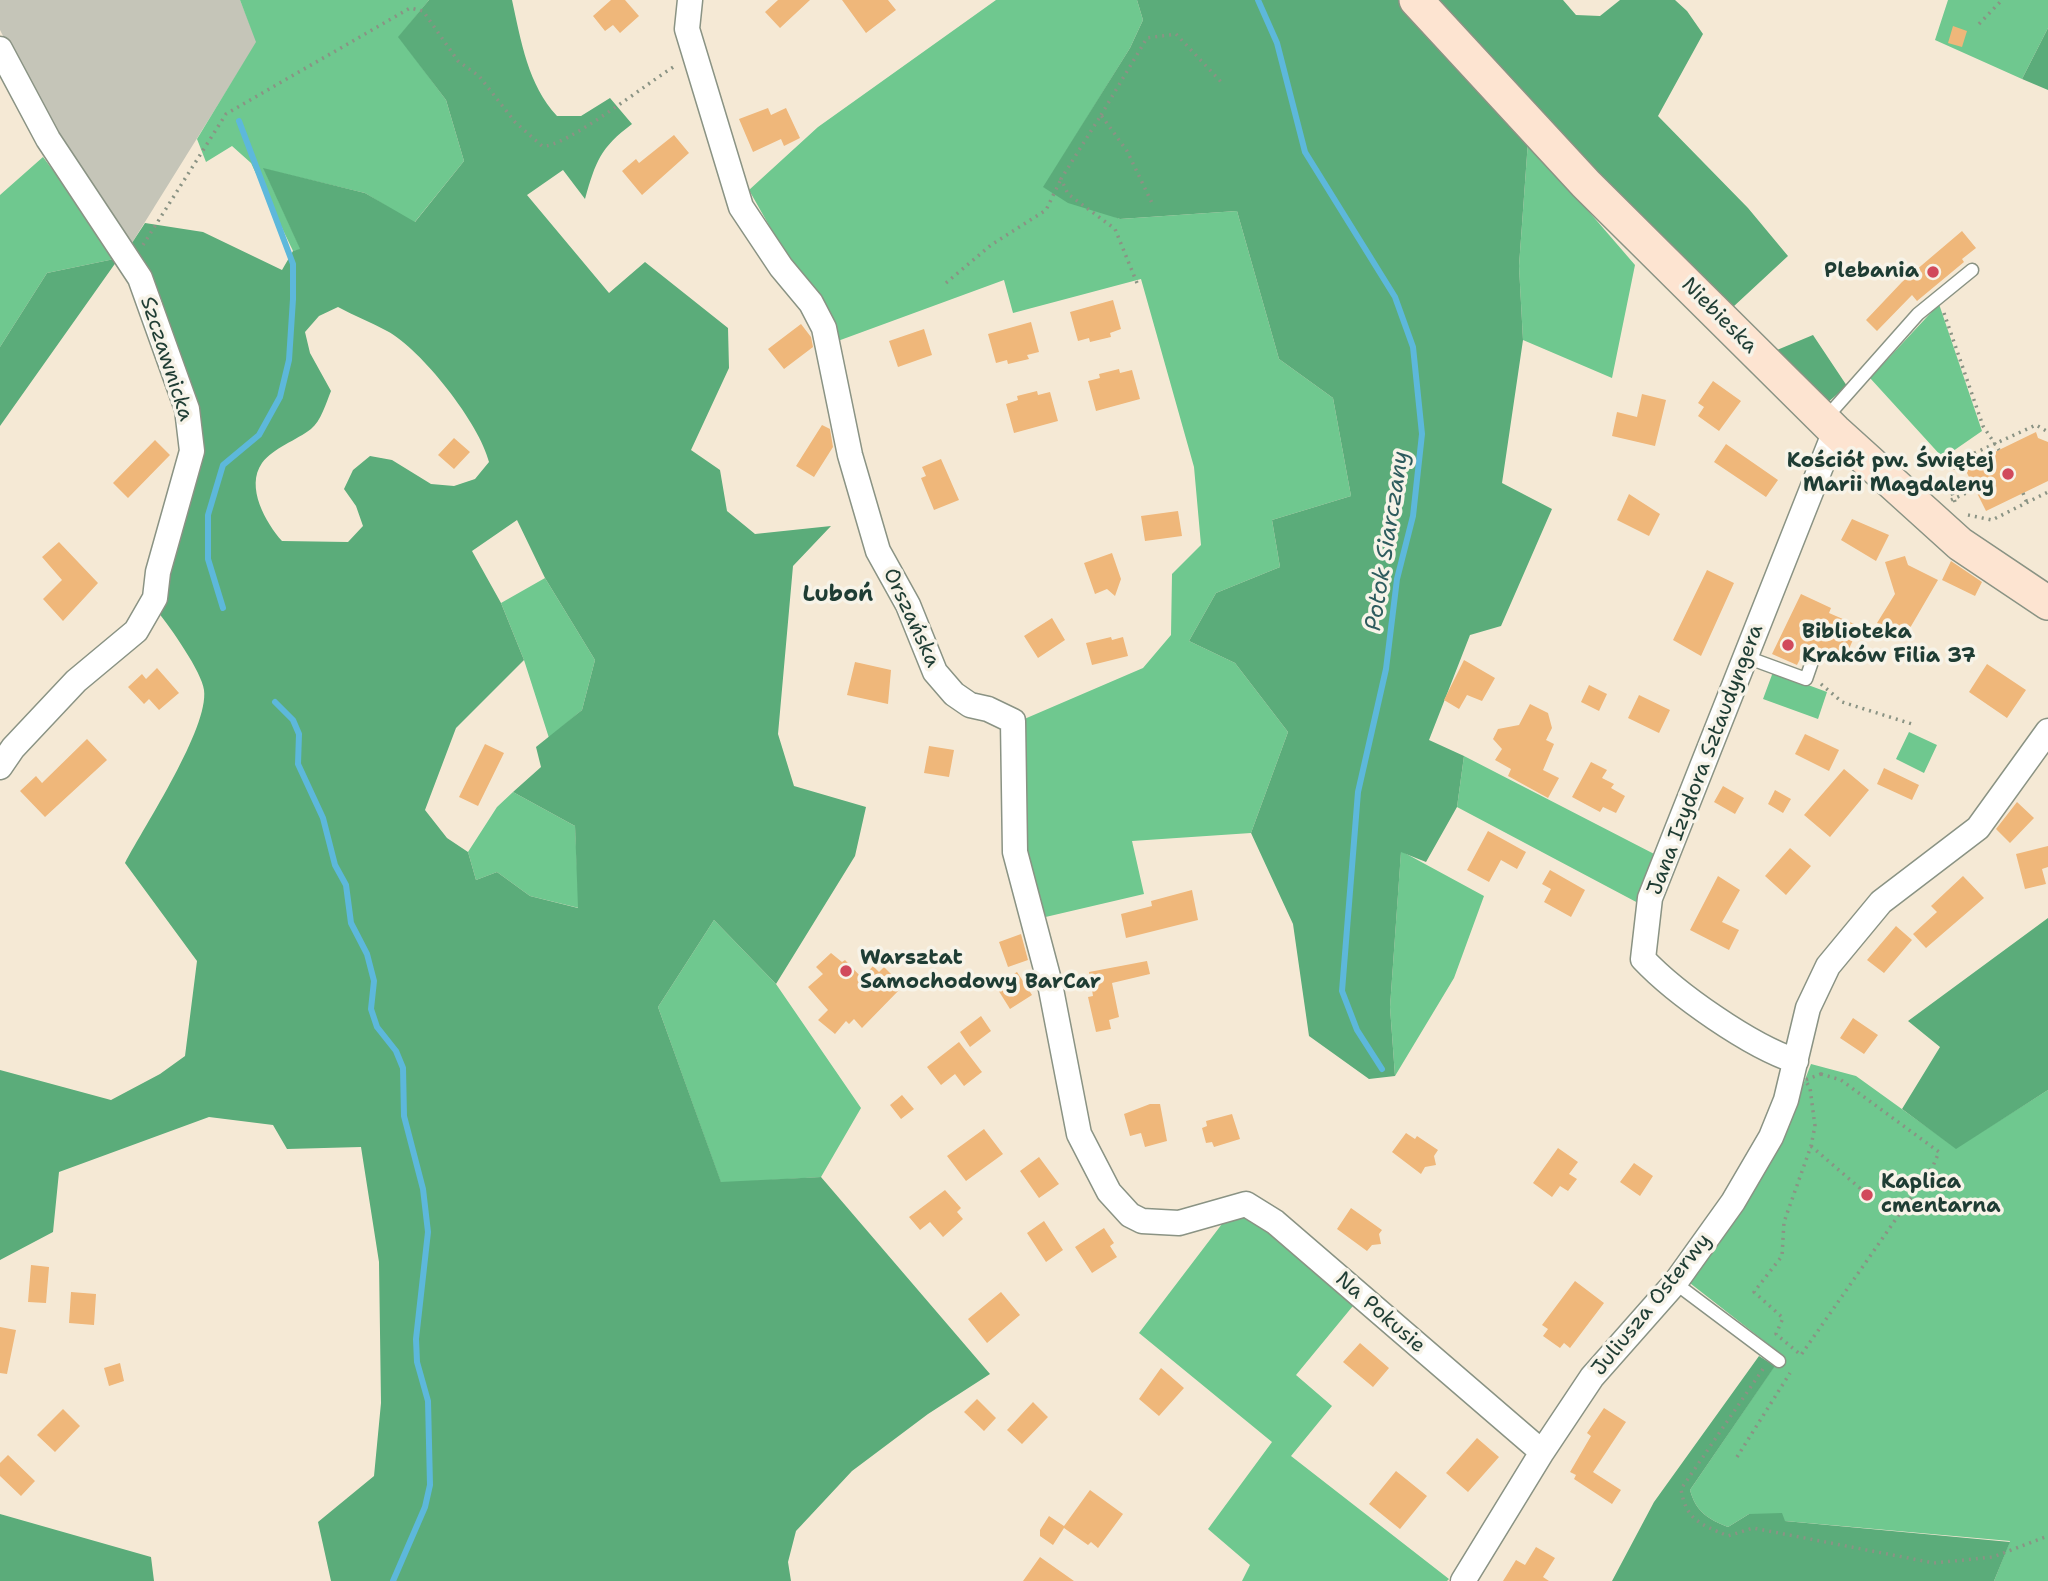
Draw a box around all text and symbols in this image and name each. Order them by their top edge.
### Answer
place label: Plebania [1824,259,1919,285]
marker: Plebania [1925,264,1941,280]
street label: Niebieska [1676,273,1762,359]
street label: Szczawnicka [134,294,198,424]
water label: Potok Siarczany [1360,449,1416,633]
place label: Kościół pw. Świętej Marii Magdaleny [1787,449,1994,499]
marker: Kościół pw. Świętej Marii Magdaleny [2000,466,2016,482]
street label: Orszańska [877,564,945,672]
district label: Luboń [803,581,873,609]
place label: Biblioteka Kraków Filia 37 [1802,620,1976,670]
street label: Jana Izydora Sztaudyngera [1643,621,1769,899]
marker: Biblioteka Kraków Filia 37 [1780,637,1796,653]
place label: Warsztat Samochodowy BarCar [860,946,1101,996]
marker: Warsztat Samochodowy BarCar [838,963,854,979]
place label: Kaplica cmentarna [1881,1170,2001,1220]
marker: Kaplica cmentarna [1859,1187,1875,1203]
street label: Juliusza Osterwy [1587,1229,1717,1381]
street label: Na Pokusie [1330,1267,1430,1359]

